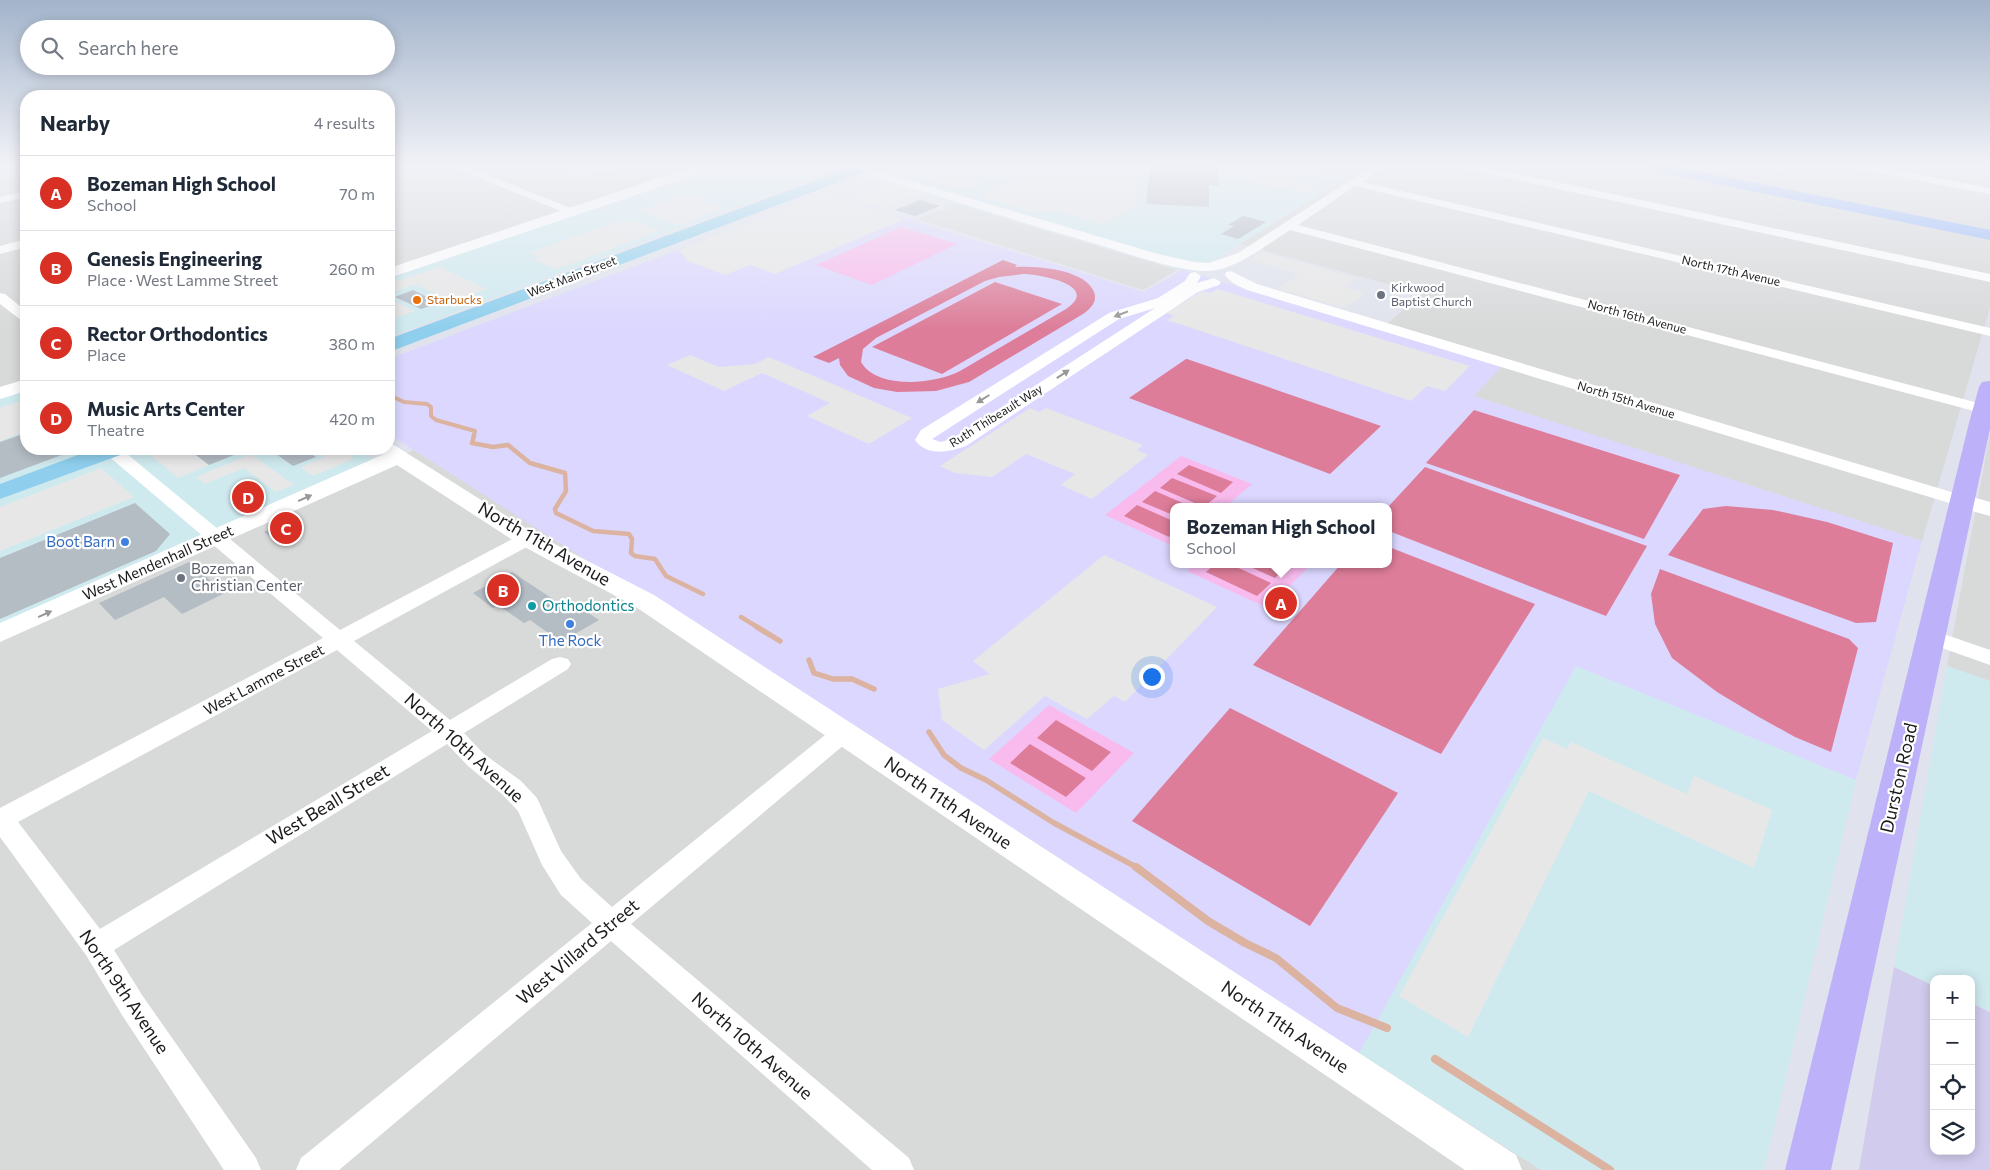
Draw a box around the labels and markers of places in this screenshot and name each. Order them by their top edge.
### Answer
place label: Kirkwood Baptist Church [1391,280,1472,308]
marker: Kirkwood Baptist Church [1375,289,1387,301]
place label: Starbucks [427,292,482,306]
marker: Starbucks [411,294,423,306]
pin: D [232,478,264,516]
pin: C [270,509,302,547]
place label: Boot Barn [46,532,115,550]
marker: Boot Barn [119,536,131,548]
place label: Bozeman Christian Center [191,559,303,594]
pin: B [487,571,519,609]
marker: Bozeman Christian Center [175,572,187,584]
pin: A [1265,584,1297,622]
place label: Orthodontics [542,596,635,614]
marker: Orthodontics [526,600,538,612]
marker: The Rock [564,618,576,630]
place label: The Rock [538,631,602,649]

